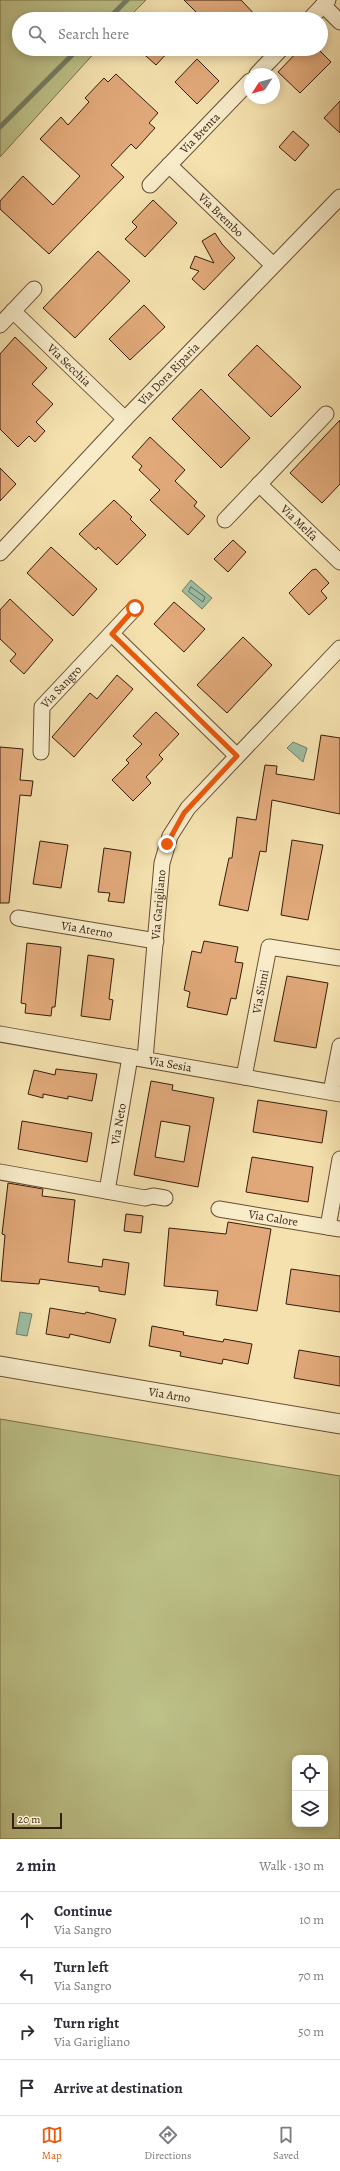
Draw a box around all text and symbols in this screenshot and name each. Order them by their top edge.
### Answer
search box [12,12,328,56]
icon: search [26,23,48,45]
text: Search here [58,24,129,44]
north arrow [244,68,280,104]
street label: Via Brenta [176,109,224,158]
street label: Via Brembo [194,189,247,241]
street label: Via Dora Riparia [134,339,203,409]
street label: Via Secchia [43,340,95,390]
street label: Via Melfa [277,500,322,545]
route start [126,599,144,617]
street label: Via Sangro [37,662,85,712]
route end [158,835,176,853]
street label: Via Garigliano [147,869,169,941]
street label: Via Aterno [59,917,114,942]
street label: Via Sinni [248,968,272,1016]
street label: Via Sesia [147,1052,194,1076]
street label: Via Neto [107,1102,130,1147]
street label: Via Calore [246,1206,299,1230]
street label: Via Arno [146,1383,192,1406]
map controls [292,1755,328,1827]
button: locate [292,1755,328,1791]
button: layers [292,1791,328,1827]
scale bar [12,1811,62,1830]
text: 20 m [18,1812,40,1827]
text: 2 min [16,1854,56,1877]
text: Walk · 130 m [259,1857,324,1874]
text: Continue [54,1901,112,1921]
icon: ahead [16,1909,38,1931]
text: 10 m [299,1911,324,1928]
text: Via Sangro [54,1921,111,1938]
text: Turn left [54,1957,109,1977]
icon: left [16,1965,38,1987]
text: 70 m [298,1967,324,1984]
text: Via Sangro [54,1977,111,1994]
text: Turn right [54,2013,119,2033]
icon: right [16,2021,38,2043]
text: 50 m [298,2023,324,2040]
text: Via Garigliano [54,2033,130,2050]
icon: arrive [16,2077,38,2099]
text: Arrive at destination [54,2078,183,2098]
tab: Map [41,2124,63,2163]
tab: Directions [144,2124,192,2163]
tab: Saved [273,2124,299,2163]

